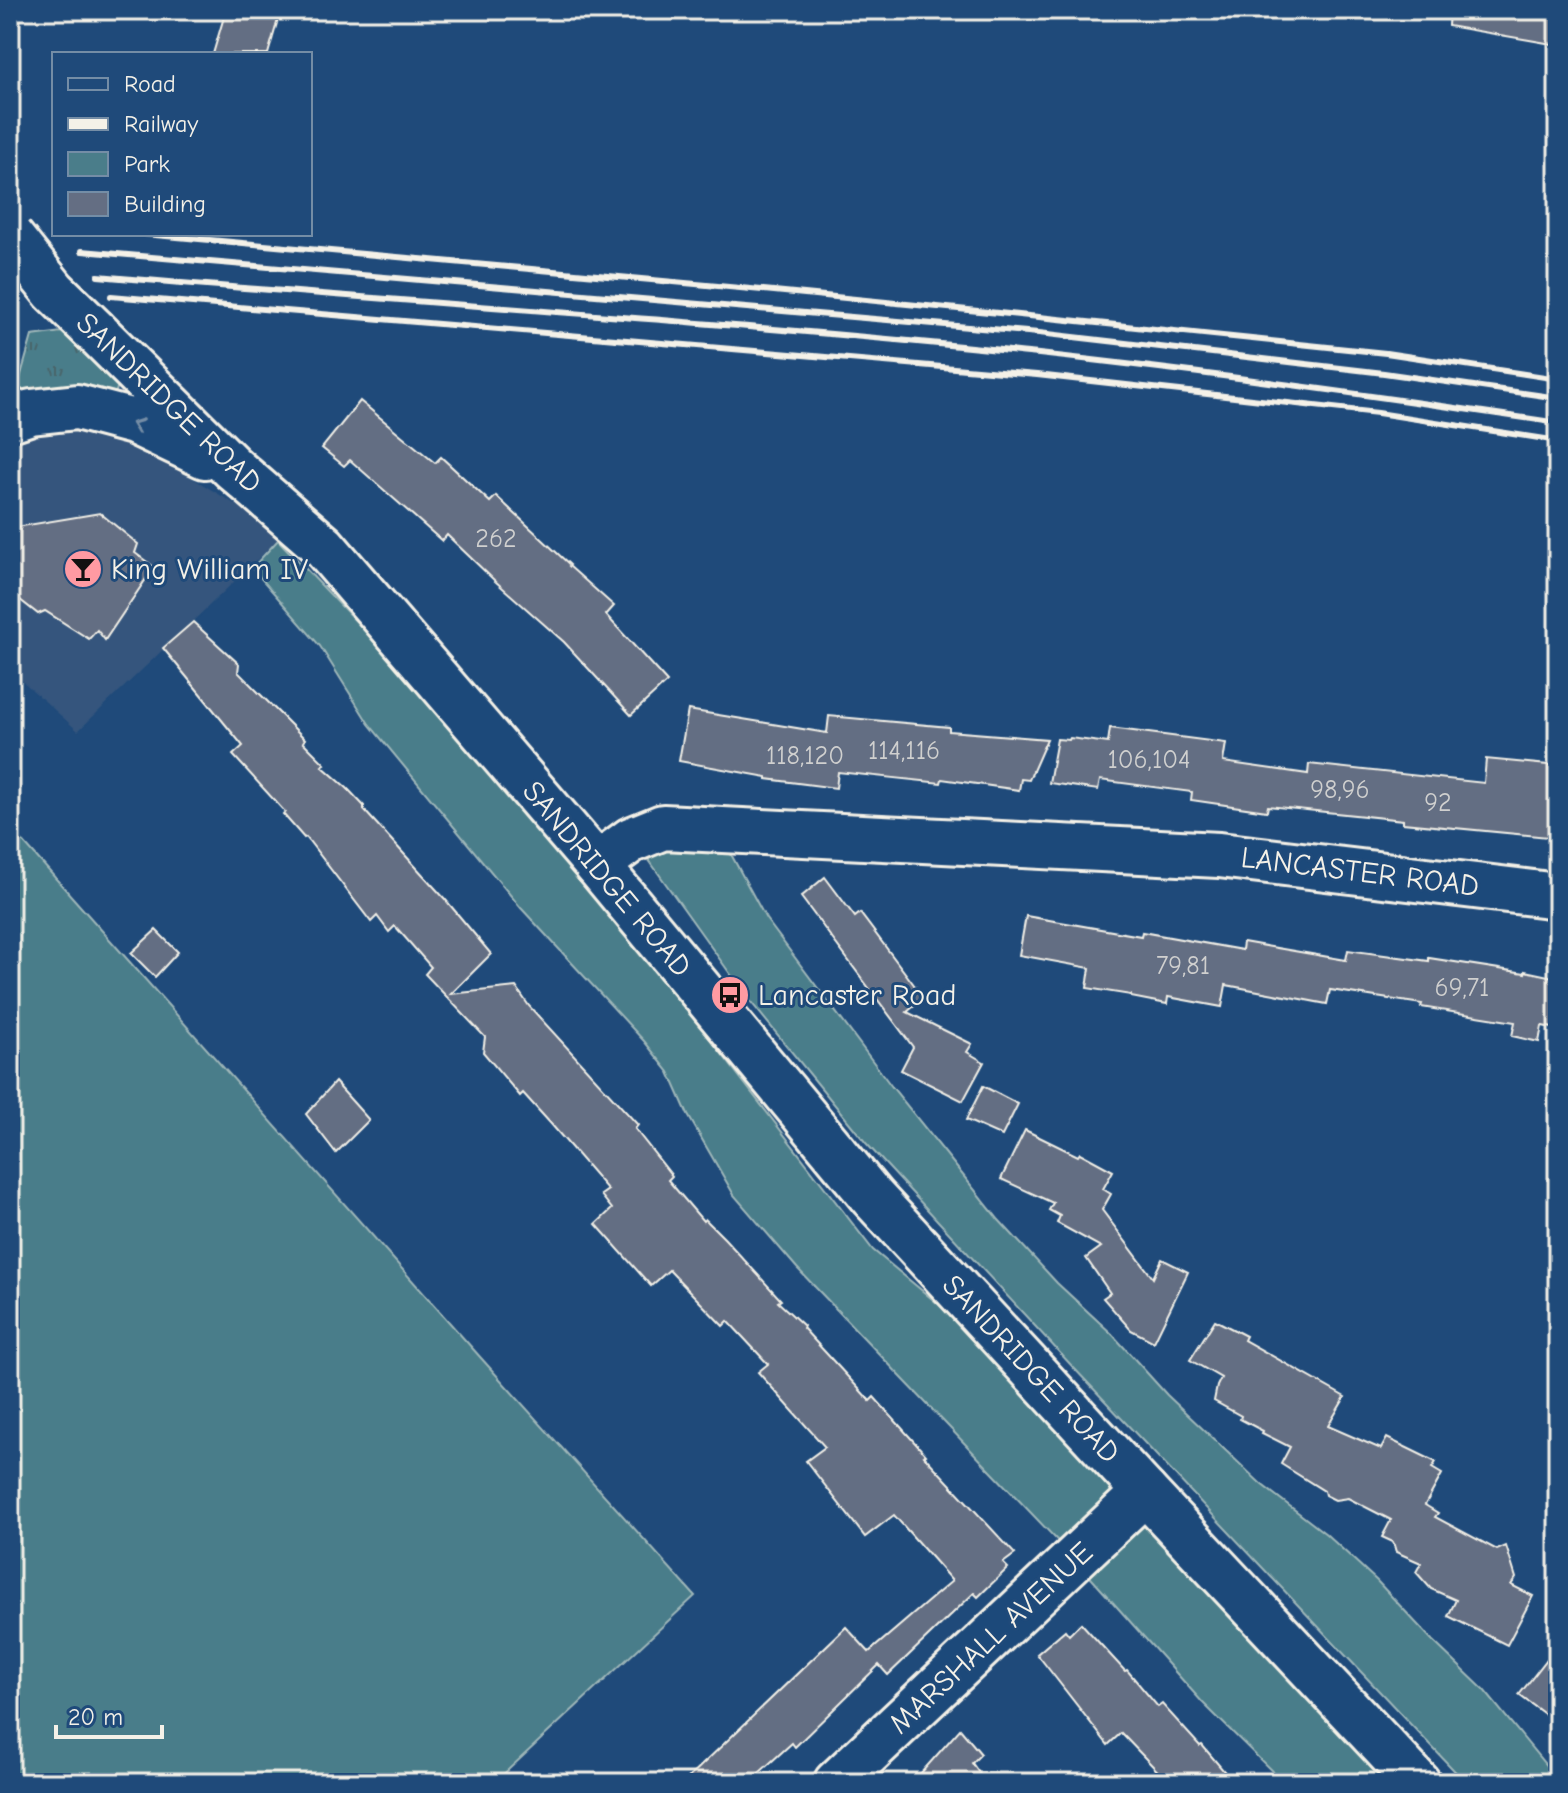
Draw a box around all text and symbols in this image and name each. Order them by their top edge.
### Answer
legend [52,52,312,236]
text: Road [124,70,176,98]
text: Railway [124,110,198,138]
text: Park [124,150,170,178]
text: Building [124,190,206,218]
street label: SANDRIDGE ROAD [69,306,269,500]
one-way arrow [131,418,145,435]
house number: 262 [475,524,517,554]
bar icon: King William IV [62,548,104,590]
place label: King William IV [111,552,308,587]
house number: 114,116 [868,736,940,766]
house number: 118,120 [766,741,844,771]
house number: 106,104 [1107,745,1191,775]
street label: SANDRIDGE ROAD [515,774,699,984]
house number: 98,96 [1310,775,1370,805]
house number: 92 [1424,788,1452,818]
street label: LANCASTER ROAD [1239,840,1481,904]
house number: 79,81 [1156,951,1210,981]
house number: 69,71 [1435,973,1489,1003]
bus stop icon: Lancaster Road [709,974,751,1016]
place label: Lancaster Road [758,978,956,1013]
street label: SANDRIDGE ROAD [935,1268,1127,1470]
street label: MARSHALL AVENUE [882,1535,1100,1741]
scale bar [56,1689,162,1739]
text: 20 m [68,1703,123,1731]

